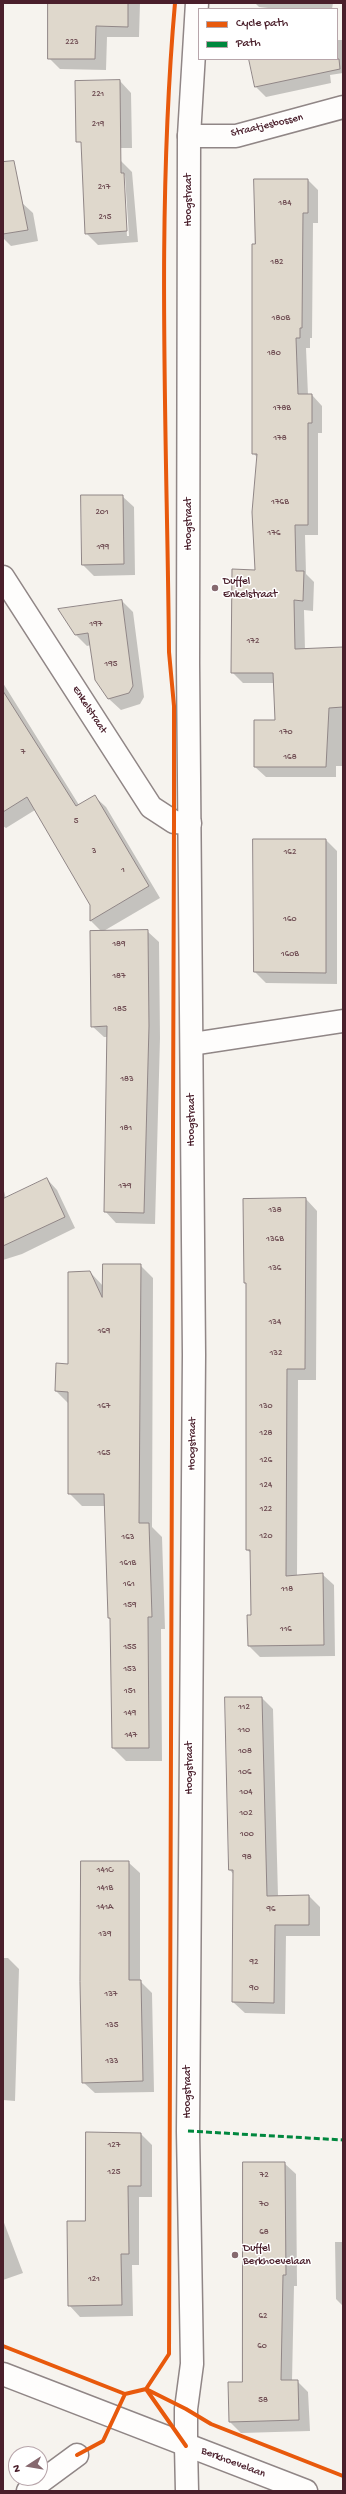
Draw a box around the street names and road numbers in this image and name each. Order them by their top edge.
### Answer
street label: Straatjesbossen [230,111,304,141]
street label: Hoogstraat [182,173,196,227]
street label: Hoogstraat [182,497,196,551]
street label: Enkelstraat [69,684,109,736]
street label: Hoogstraat [185,1093,199,1147]
street label: Hoogstraat [186,1417,200,1471]
street label: Hoogstraat [183,1741,197,1795]
street label: Hoogstraat [181,2065,195,2119]
street label: Berkhoevelaan [199,2445,267,2481]

